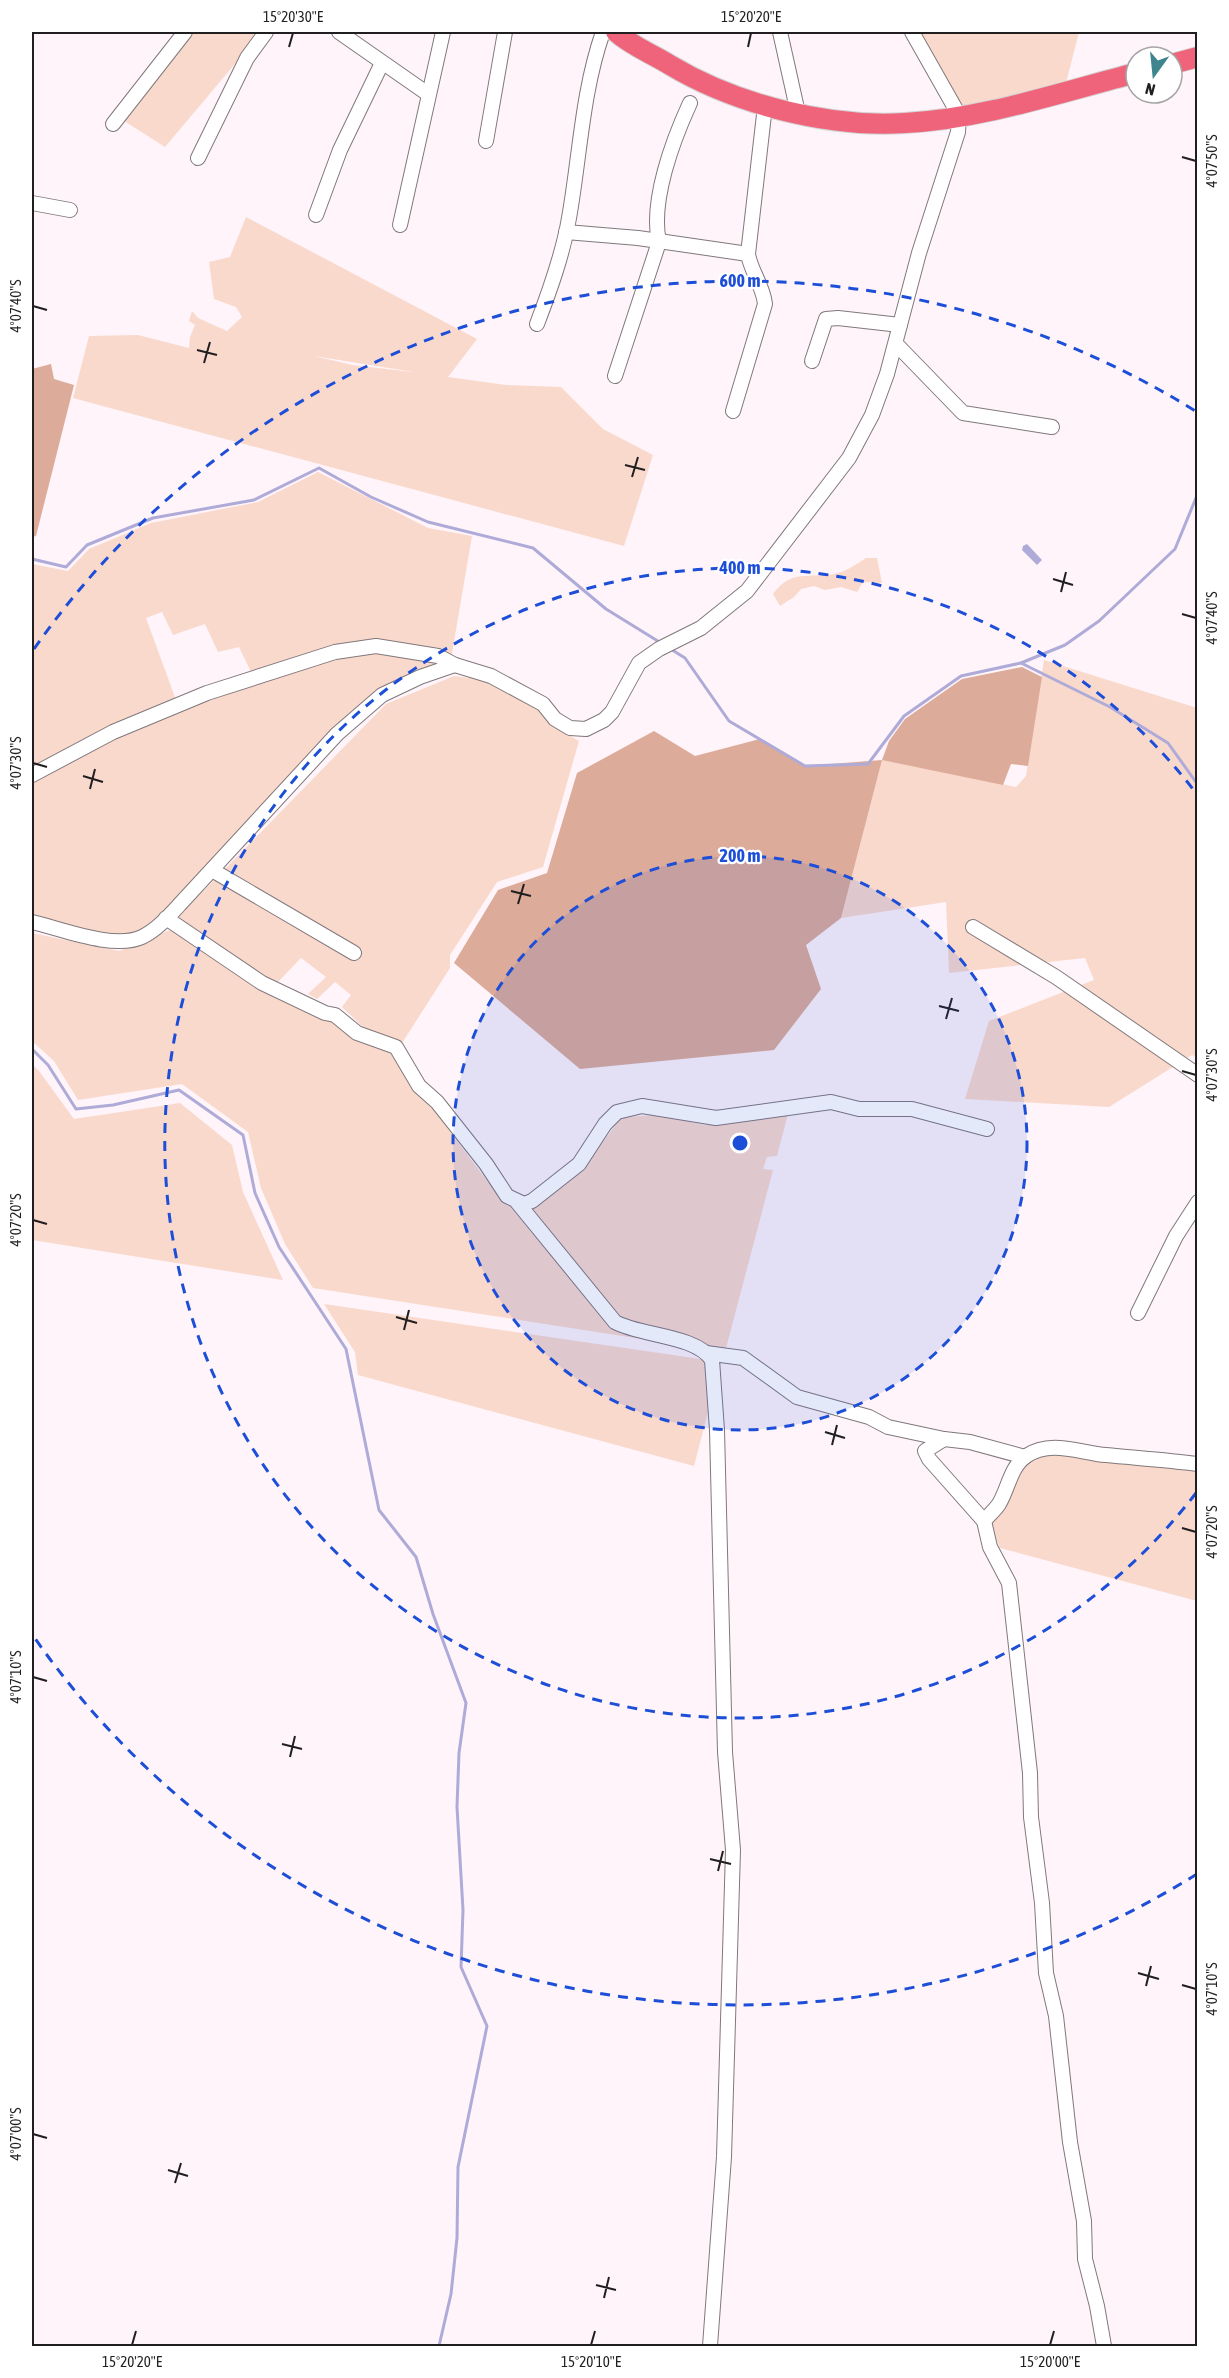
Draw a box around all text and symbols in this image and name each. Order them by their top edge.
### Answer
text: 15°20'30"E [263,8,324,25]
text: 15°20'20"E [721,8,782,25]
north arrow [1124,45,1184,105]
text: N [1143,80,1157,99]
text: 4°07'50"S [1203,134,1220,188]
text: 600 m [720,270,760,291]
text: 4°07'40"S [7,279,24,333]
text: 400 m [719,557,760,578]
text: 4°07'40"S [1203,591,1220,645]
text: 4°07'30"S [7,736,24,790]
text: 200 m [720,845,760,866]
text: 4°07'30"S [1203,1048,1220,1102]
centre of rings [730,1133,750,1153]
text: 4°07'20"S [7,1193,24,1247]
text: 4°07'20"S [1203,1505,1220,1559]
text: 4°07'10"S [7,1650,24,1704]
text: 4°07'10"S [1203,1962,1220,2016]
text: 4°07'00"S [7,2107,24,2161]
text: 15°20'20"E [102,2353,163,2370]
text: 15°20'10"E [561,2353,622,2370]
text: 15°20'00"E [1020,2353,1081,2370]

